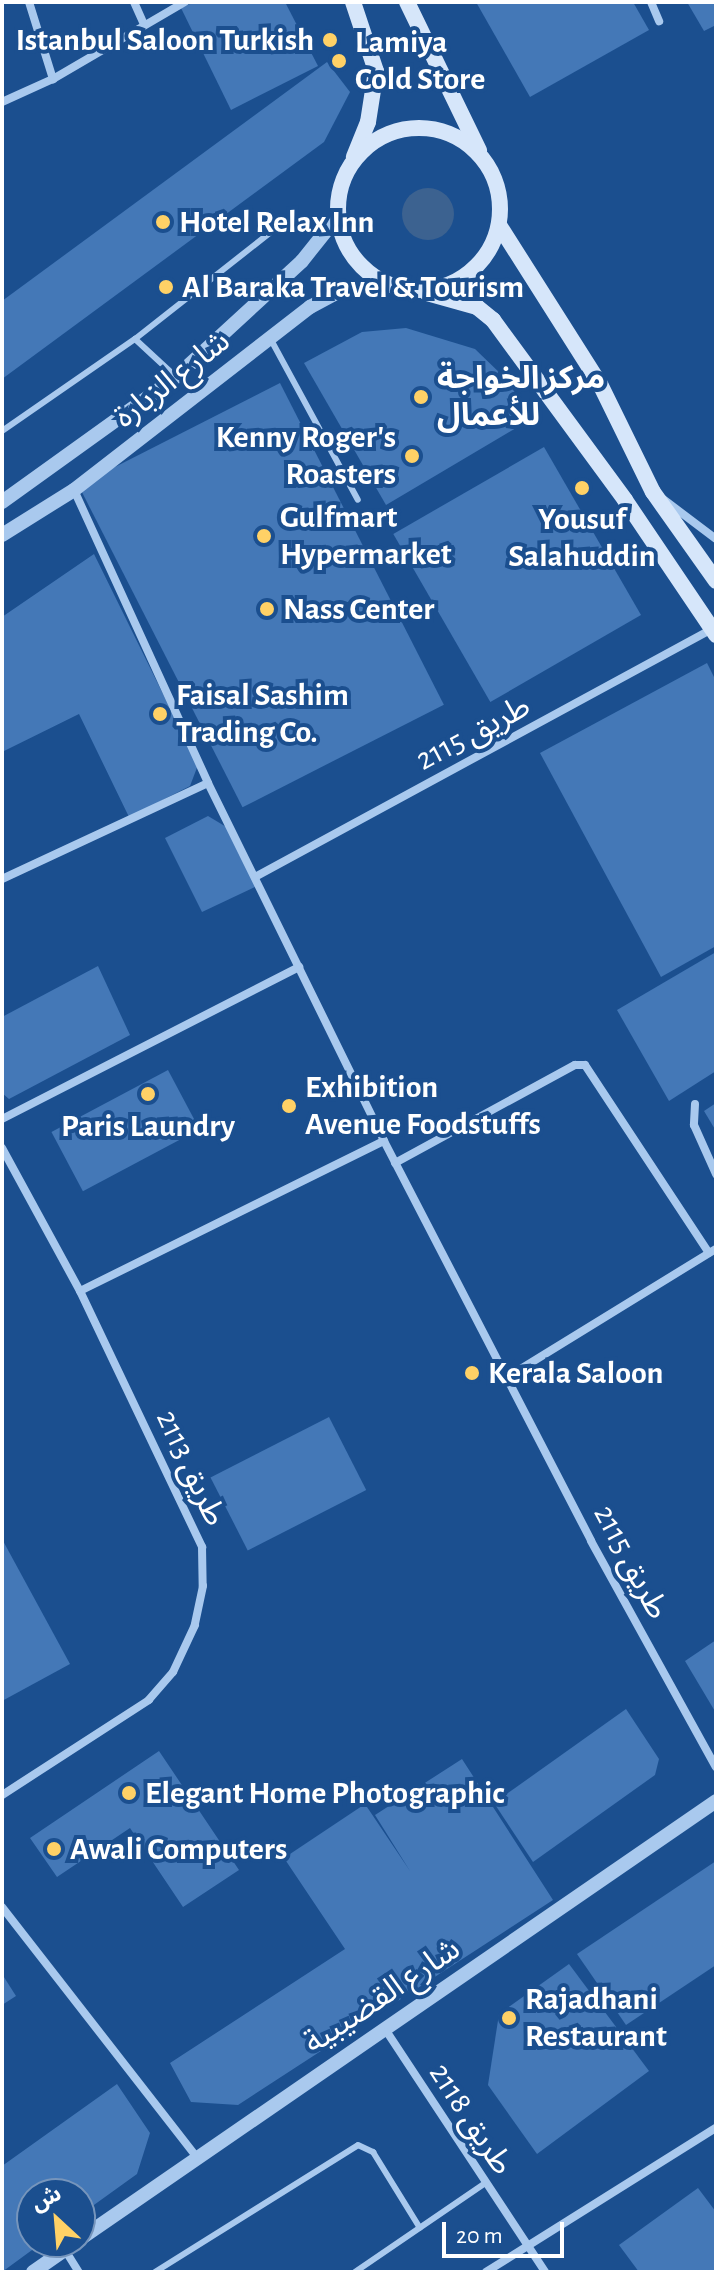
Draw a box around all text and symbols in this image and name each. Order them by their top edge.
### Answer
place label: Istanbul Saloon Turkish [16,21,314,59]
place label: Lamiya Cold Store [355,24,485,99]
marker: Istanbul Saloon Turkish [321,31,339,49]
marker: Lamiya Cold Store [330,52,348,70]
place label: Hotel Relax Inn [179,203,374,241]
marker: Hotel Relax Inn [154,213,172,231]
place label: Al Baraka Travel & Tourism [182,268,524,306]
marker: Al Baraka Travel & Tourism [157,278,175,296]
street label: شارع الزبارة [106,322,238,436]
place label: مركز الخواجة للأعمال [437,360,605,435]
marker: مركز الخواجة للأعمال [412,388,430,406]
place label: Kenny Roger's Roasters [216,419,396,494]
marker: Kenny Roger's Roasters [403,447,421,465]
marker: Yousuf Salahuddin [573,479,591,497]
place label: Gulfmart Hypermarket [280,499,452,574]
place label: Yousuf Salahuddin [508,501,656,576]
marker: Gulfmart Hypermarket [255,527,273,545]
place label: Nass Center [283,590,434,628]
marker: Nass Center [258,600,276,618]
place label: Faisal Sashim Trading Co. [176,677,349,752]
street label: طريق 2115 [409,687,537,779]
marker: Faisal Sashim Trading Co. [151,705,169,723]
place label: Exhibition Avenue Foodstuffs [305,1069,541,1144]
marker: Paris Laundry [139,1085,157,1103]
marker: Exhibition Avenue Foodstuffs [280,1097,298,1115]
place label: Paris Laundry [61,1107,235,1145]
place label: Kerala Saloon [488,1354,664,1392]
marker: Kerala Saloon [463,1364,481,1382]
street label: طريق 2113 [147,1404,235,1532]
street label: طريق 2115 [585,1498,677,1626]
place label: Elegant Home Photographic [145,1774,505,1812]
marker: Elegant Home Photographic [120,1784,138,1802]
place label: Awali Computers [70,1830,287,1868]
marker: Awali Computers [45,1840,63,1858]
street label: شارع القضيبية [297,1930,467,2062]
place label: Rajadhani Restaurant [525,1981,667,2056]
marker: Rajadhani Restaurant [500,2009,518,2027]
street label: طريق 2118 [421,2056,521,2182]
north arrow [16,2178,96,2258]
text: ش [28,2182,65,2215]
scale bar [446,2206,568,2256]
text: 20 m [456,2224,503,2248]

